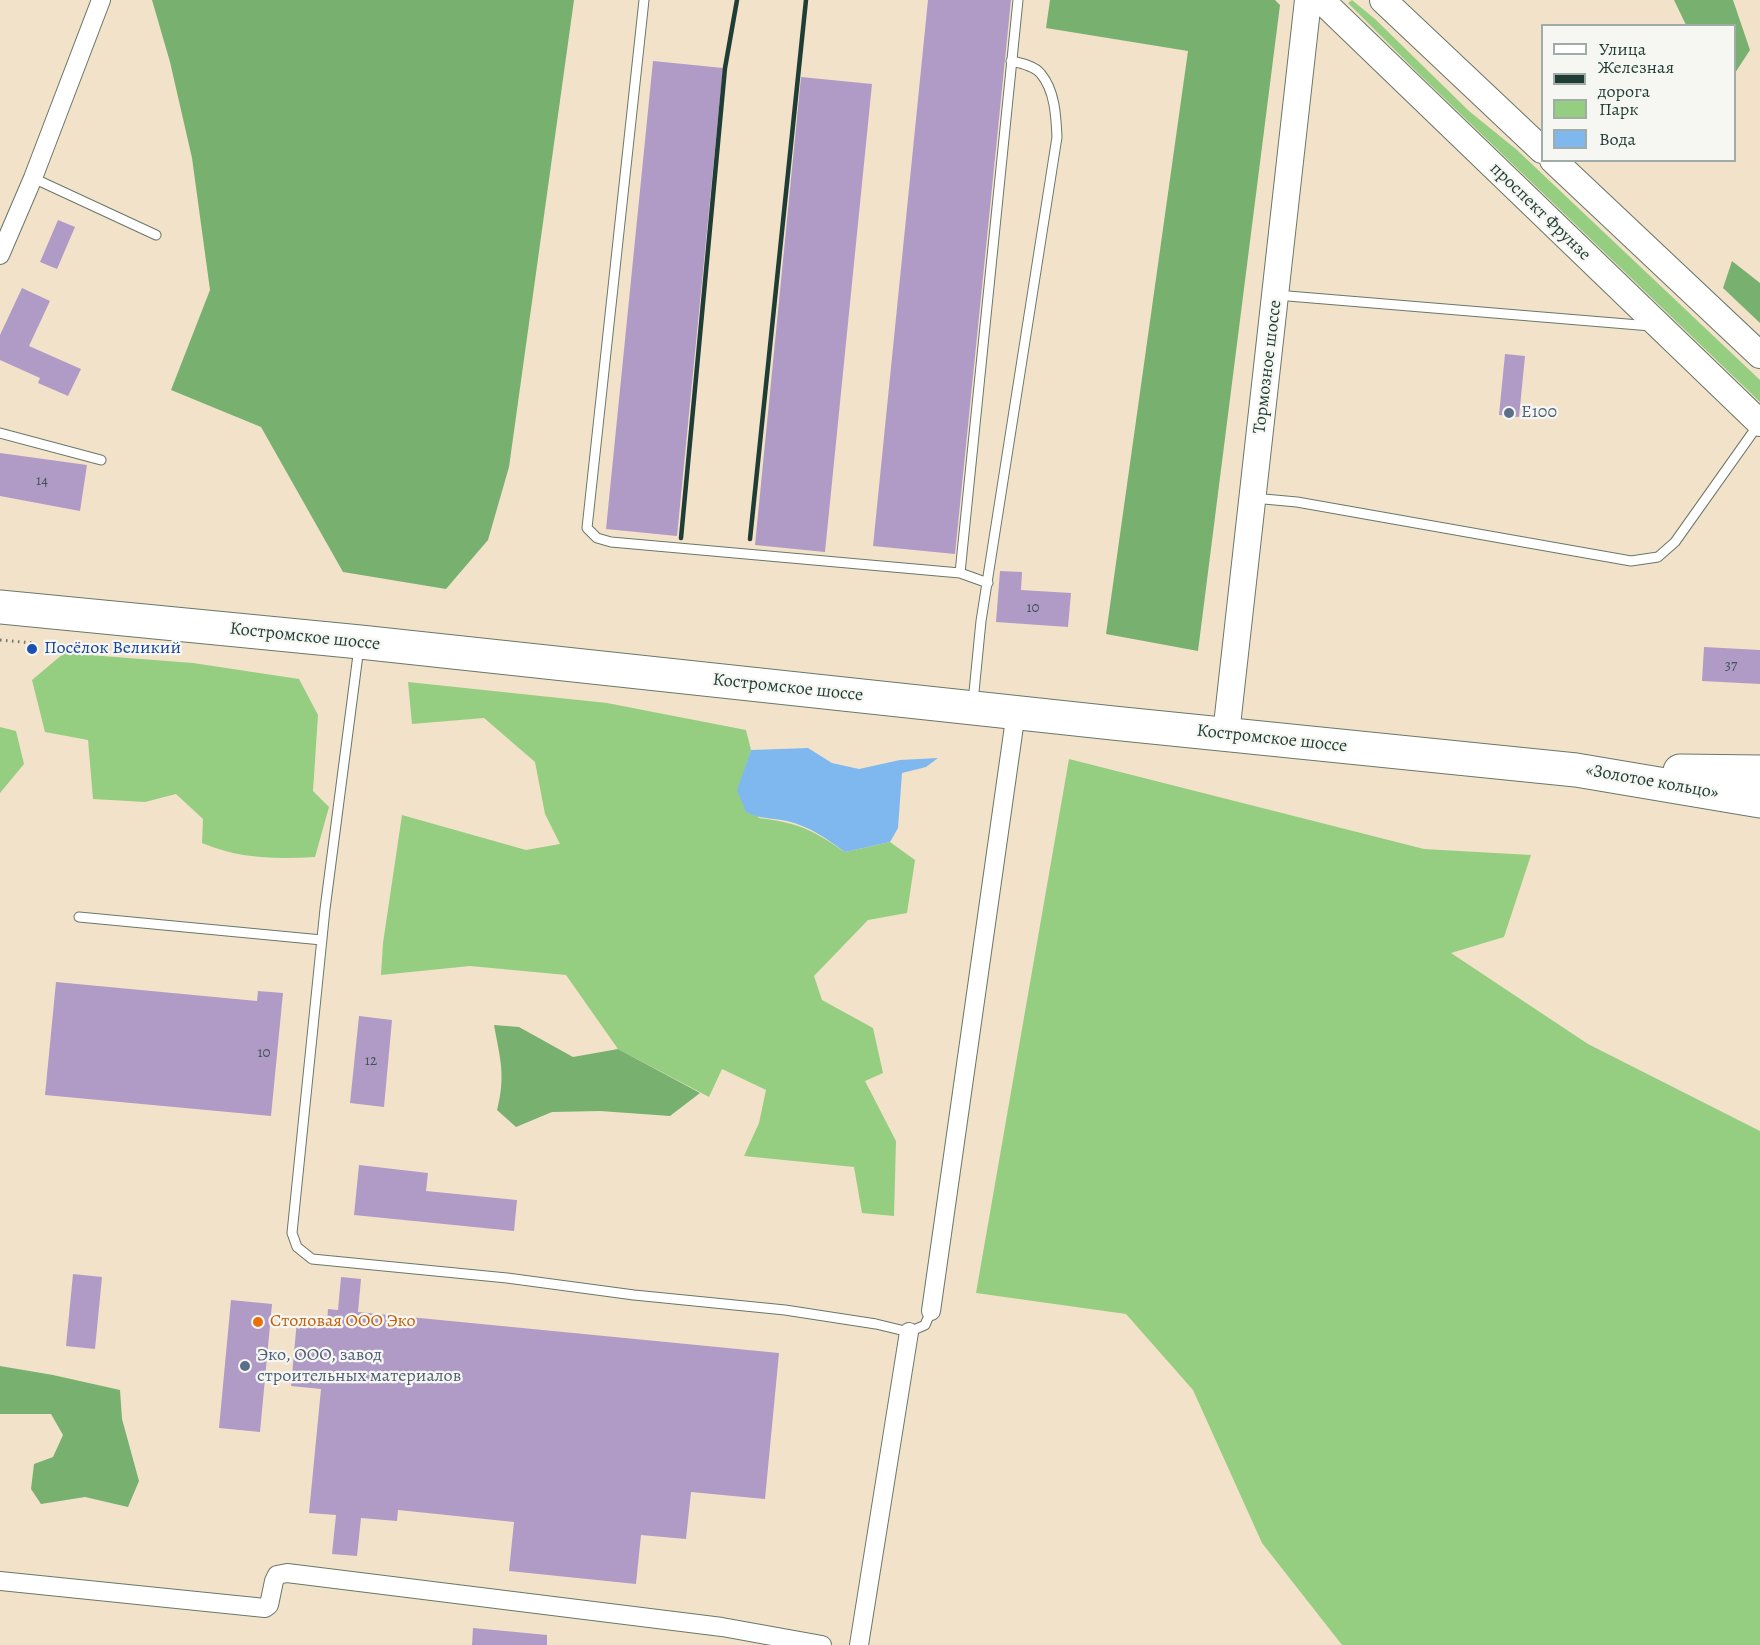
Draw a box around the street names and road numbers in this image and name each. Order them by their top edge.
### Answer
street label: проспект Фрунзе [1485,158,1595,266]
street label: Тормозное шоссе [1249,299,1287,435]
street label: Костромское шоссе [229,618,381,656]
street label: Костромское шоссе [712,669,864,707]
street label: Костромское шоссе [1196,720,1348,758]
street label: «Золотое кольцо» [1584,760,1720,804]

